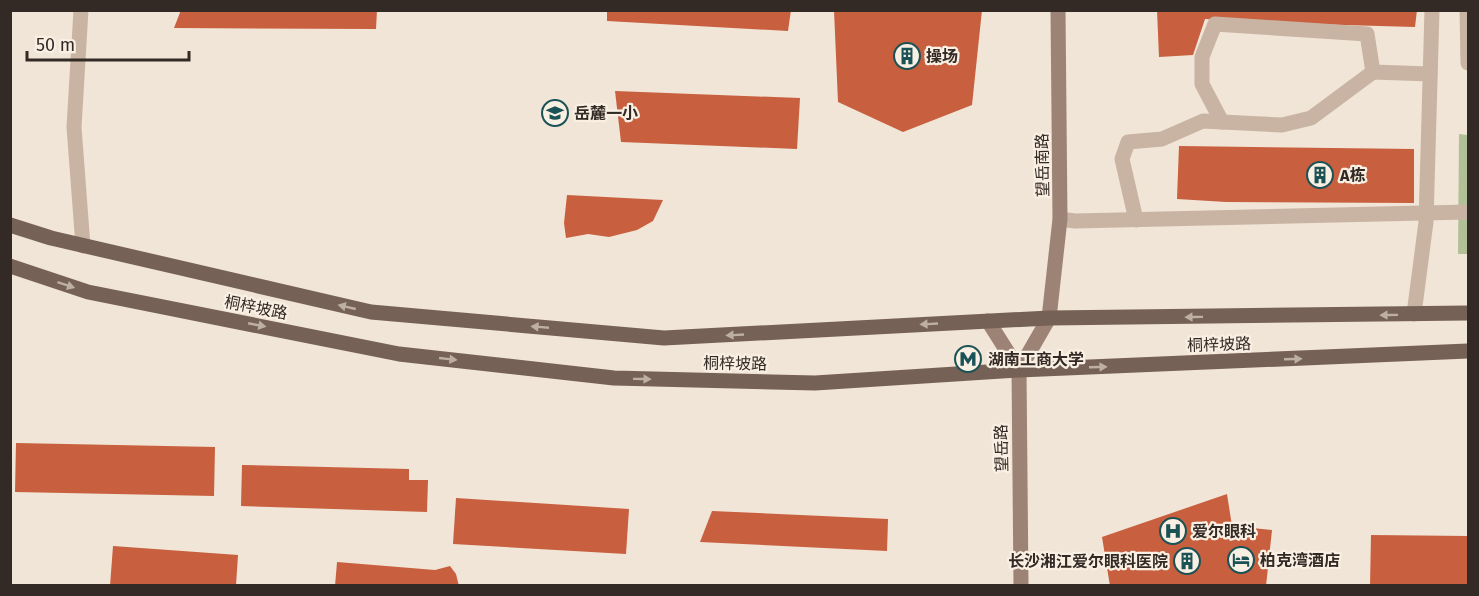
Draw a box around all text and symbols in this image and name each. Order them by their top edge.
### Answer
scale bar [27,24,189,62]
text: 50 m [36,34,75,56]
building icon: 操场 [892,41,922,71]
place label: 操场 [926,47,958,66]
school or university icon: 岳麓一小 [540,98,570,128]
place label: 岳麓一小 [574,104,638,123]
street label: 望岳南路 [1032,133,1053,197]
building icon: A栋 [1305,160,1335,190]
place label: A栋 [1339,166,1365,185]
one-way arrow [57,280,75,290]
street label: 桐梓坡路 [223,292,289,323]
one-way arrow [337,301,356,311]
one-way arrow [1380,310,1399,320]
one-way arrow [1185,312,1204,322]
one-way arrow [920,320,939,329]
one-way arrow [247,321,266,330]
one-way arrow [531,322,550,332]
one-way arrow [725,330,744,339]
street label: 桐梓坡路 [1187,334,1251,355]
metro station icon: 湖南工商大学 [953,344,983,374]
place label: 湖南工商大学 [988,350,1084,369]
street label: 桐梓坡路 [703,353,767,374]
one-way arrow [439,354,458,364]
one-way arrow [1283,354,1302,363]
one-way arrow [1089,362,1108,371]
one-way arrow [633,374,652,383]
street label: 望岳路 [992,424,1011,472]
hospital icon: 爱尔眼科 [1158,516,1188,546]
place label: 爱尔眼科 [1192,522,1256,541]
hotel icon: 柏克湾酒店 [1226,545,1256,575]
building icon: 长沙湘江爱尔眼科医院 [1172,546,1202,576]
place label: 柏克湾酒店 [1260,551,1340,570]
place label: 长沙湘江爱尔眼科医院 [1008,552,1168,571]

